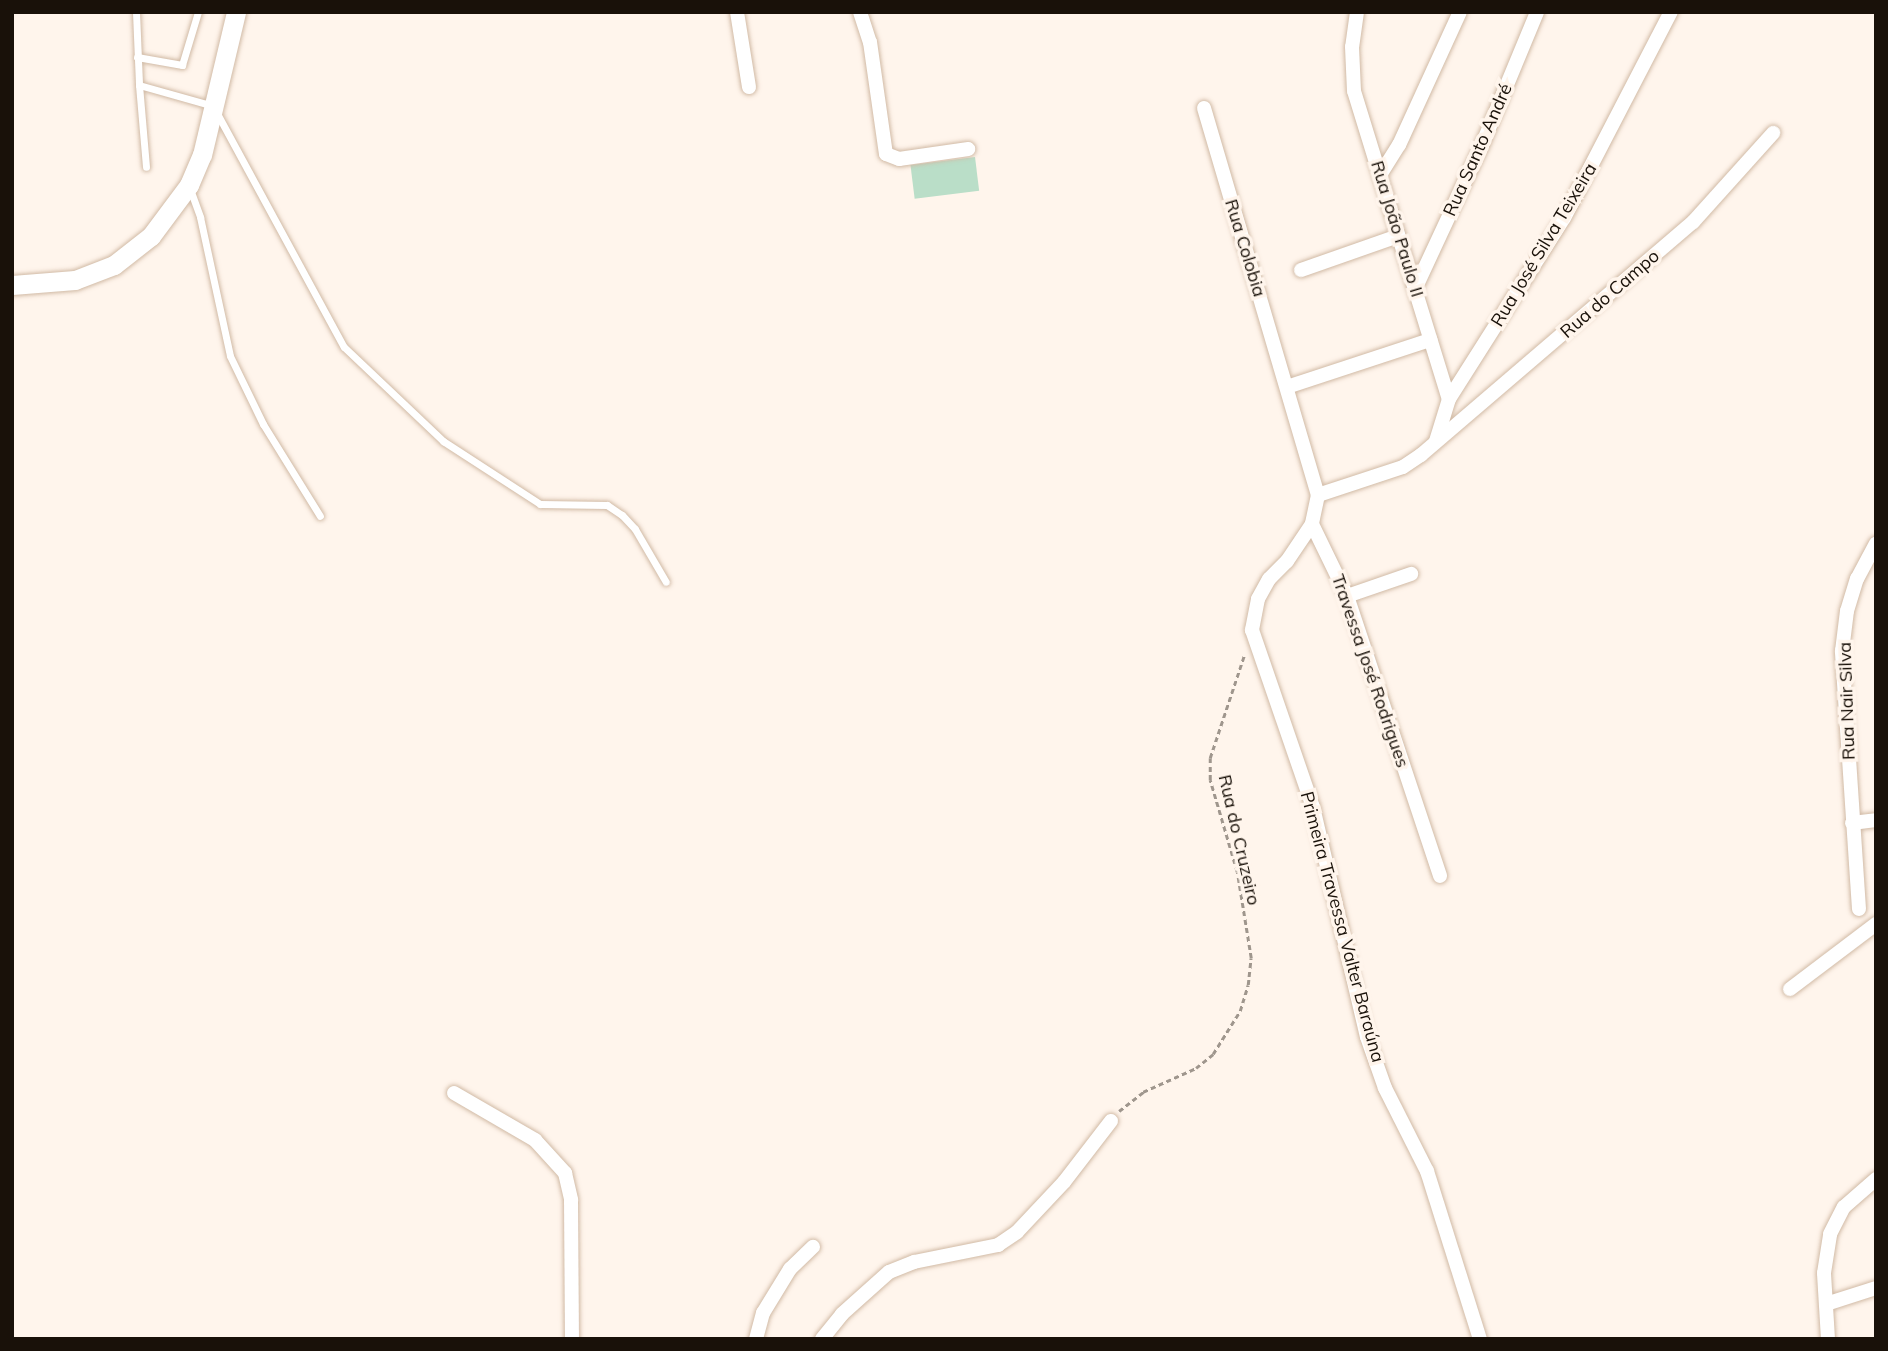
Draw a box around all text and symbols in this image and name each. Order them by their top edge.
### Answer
street label: Rua Santo André [1439,80,1517,220]
street label: Rua João Paulo II [1366,158,1428,300]
street label: Rua José Silva Teixeira [1487,159,1601,331]
street label: Rua Colobia [1220,197,1270,299]
street label: Rua do Campo [1556,245,1664,343]
street label: Travessa José Rodrigues [1327,572,1413,770]
street label: Rua Nair Silva [1834,642,1860,760]
street label: Rua do Cruzeiro [1213,773,1265,907]
street label: Primeira Travessa Valter Baraúna [1295,789,1389,1065]

